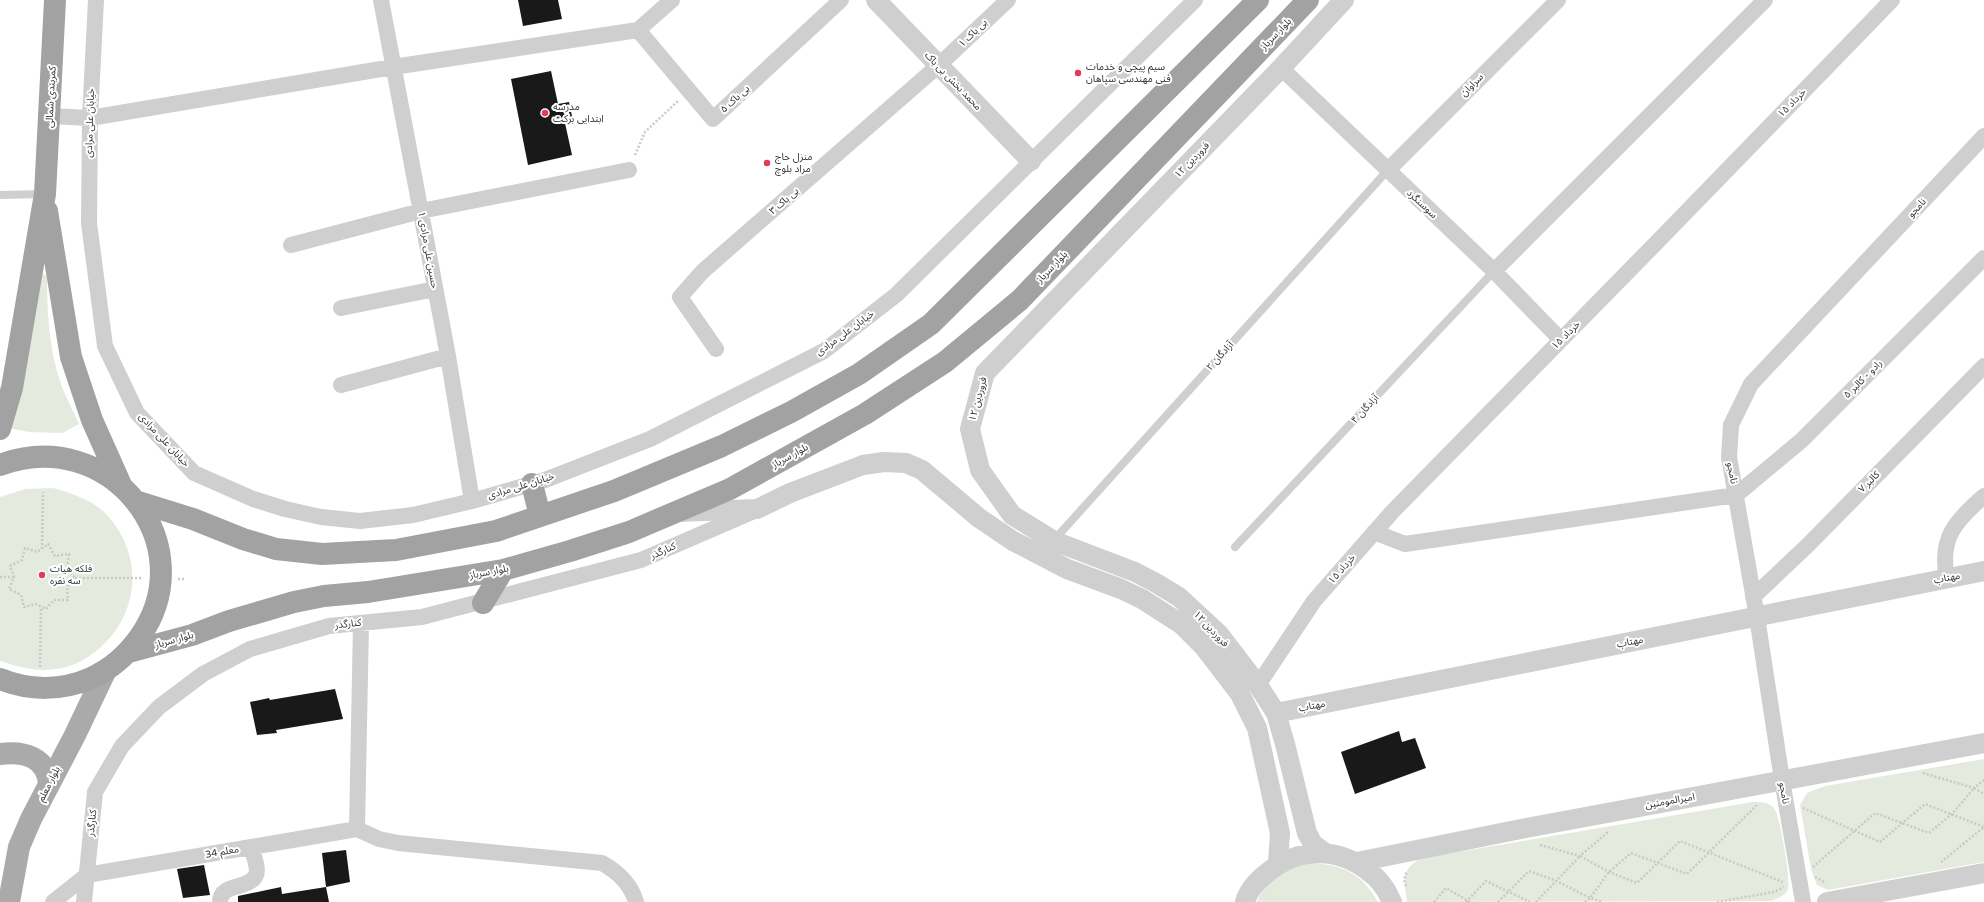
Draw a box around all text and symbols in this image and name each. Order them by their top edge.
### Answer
street label: بلوار سرباز [1257,15,1294,53]
street label: بی باک ۱ [956,16,990,50]
street label: محمد بخش بی باک [922,49,984,113]
place label: سیم پیچی و خدمات فنی مهندسی سپاهان [1086,61,1171,85]
street label: کمربندی شمالی [43,65,59,128]
marker: سیم پیچی و خدمات فنی مهندسی سپاهان [1073,68,1083,78]
street label: سراوان [1458,71,1486,99]
street label: بی باک ۵ [718,82,752,115]
street label: ۱۵ خرداد [1775,86,1809,120]
street label: خیابان علی مرادی [83,88,97,158]
place label: مدرسه ابتدایی برکت [553,101,604,125]
marker: مدرسه ابتدایی برکت [540,108,550,118]
street label: ۱۲ فروردین [1172,139,1212,180]
place label: منزل حاج مراد بلوچ [775,151,812,176]
marker: منزل حاج مراد بلوچ [762,158,772,168]
street label: بی باک ۳ [767,185,802,217]
street label: سوسنگرد [1404,187,1440,221]
street label: نامجو [1905,196,1929,220]
street label: حسین علی مرادی ۱ [415,211,441,290]
street label: بلوار سرباز [1033,248,1070,286]
street label: خیابان علی مرادی [813,308,877,358]
street label: ۱۵ خرداد [1549,318,1583,352]
street label: آزادگان ۲ [1204,338,1237,373]
street label: رادو - کالبر ۵ [1841,357,1885,401]
street label: ۱۲ فروردین [966,375,990,422]
street label: آزادگان ۴ [1349,391,1382,426]
street label: خیابان علی مرادی [136,411,192,470]
street label: بلوار سرباز [769,441,811,471]
street label: نامجو [1724,461,1740,485]
street label: کالبر ۷ [1856,468,1883,495]
street label: خیابان علی مرادی [486,470,556,502]
street label: کنارگذر [647,540,679,562]
street label: ۱۵ خرداد [1326,552,1358,586]
street label: بلوار سرباز [467,562,510,582]
place label: فلکه هیات سه نفره [50,563,93,587]
marker: فلکه هیات سه نفره [37,570,47,580]
street label: مهتاب [1933,570,1961,586]
street label: ۱۲ فروردین [1191,609,1231,650]
street label: کنارگذر [333,617,363,631]
street label: بلوار سرباز [152,629,195,652]
street label: مهتاب [1616,634,1644,650]
street label: مهتاب [1298,698,1326,714]
street label: بلوار معلم [35,764,64,804]
street label: نامجو [1776,781,1792,805]
street label: امیرالمومنین [1644,791,1696,811]
street label: کنارگذر [85,808,99,838]
street label: معلم 34 [204,843,240,862]

